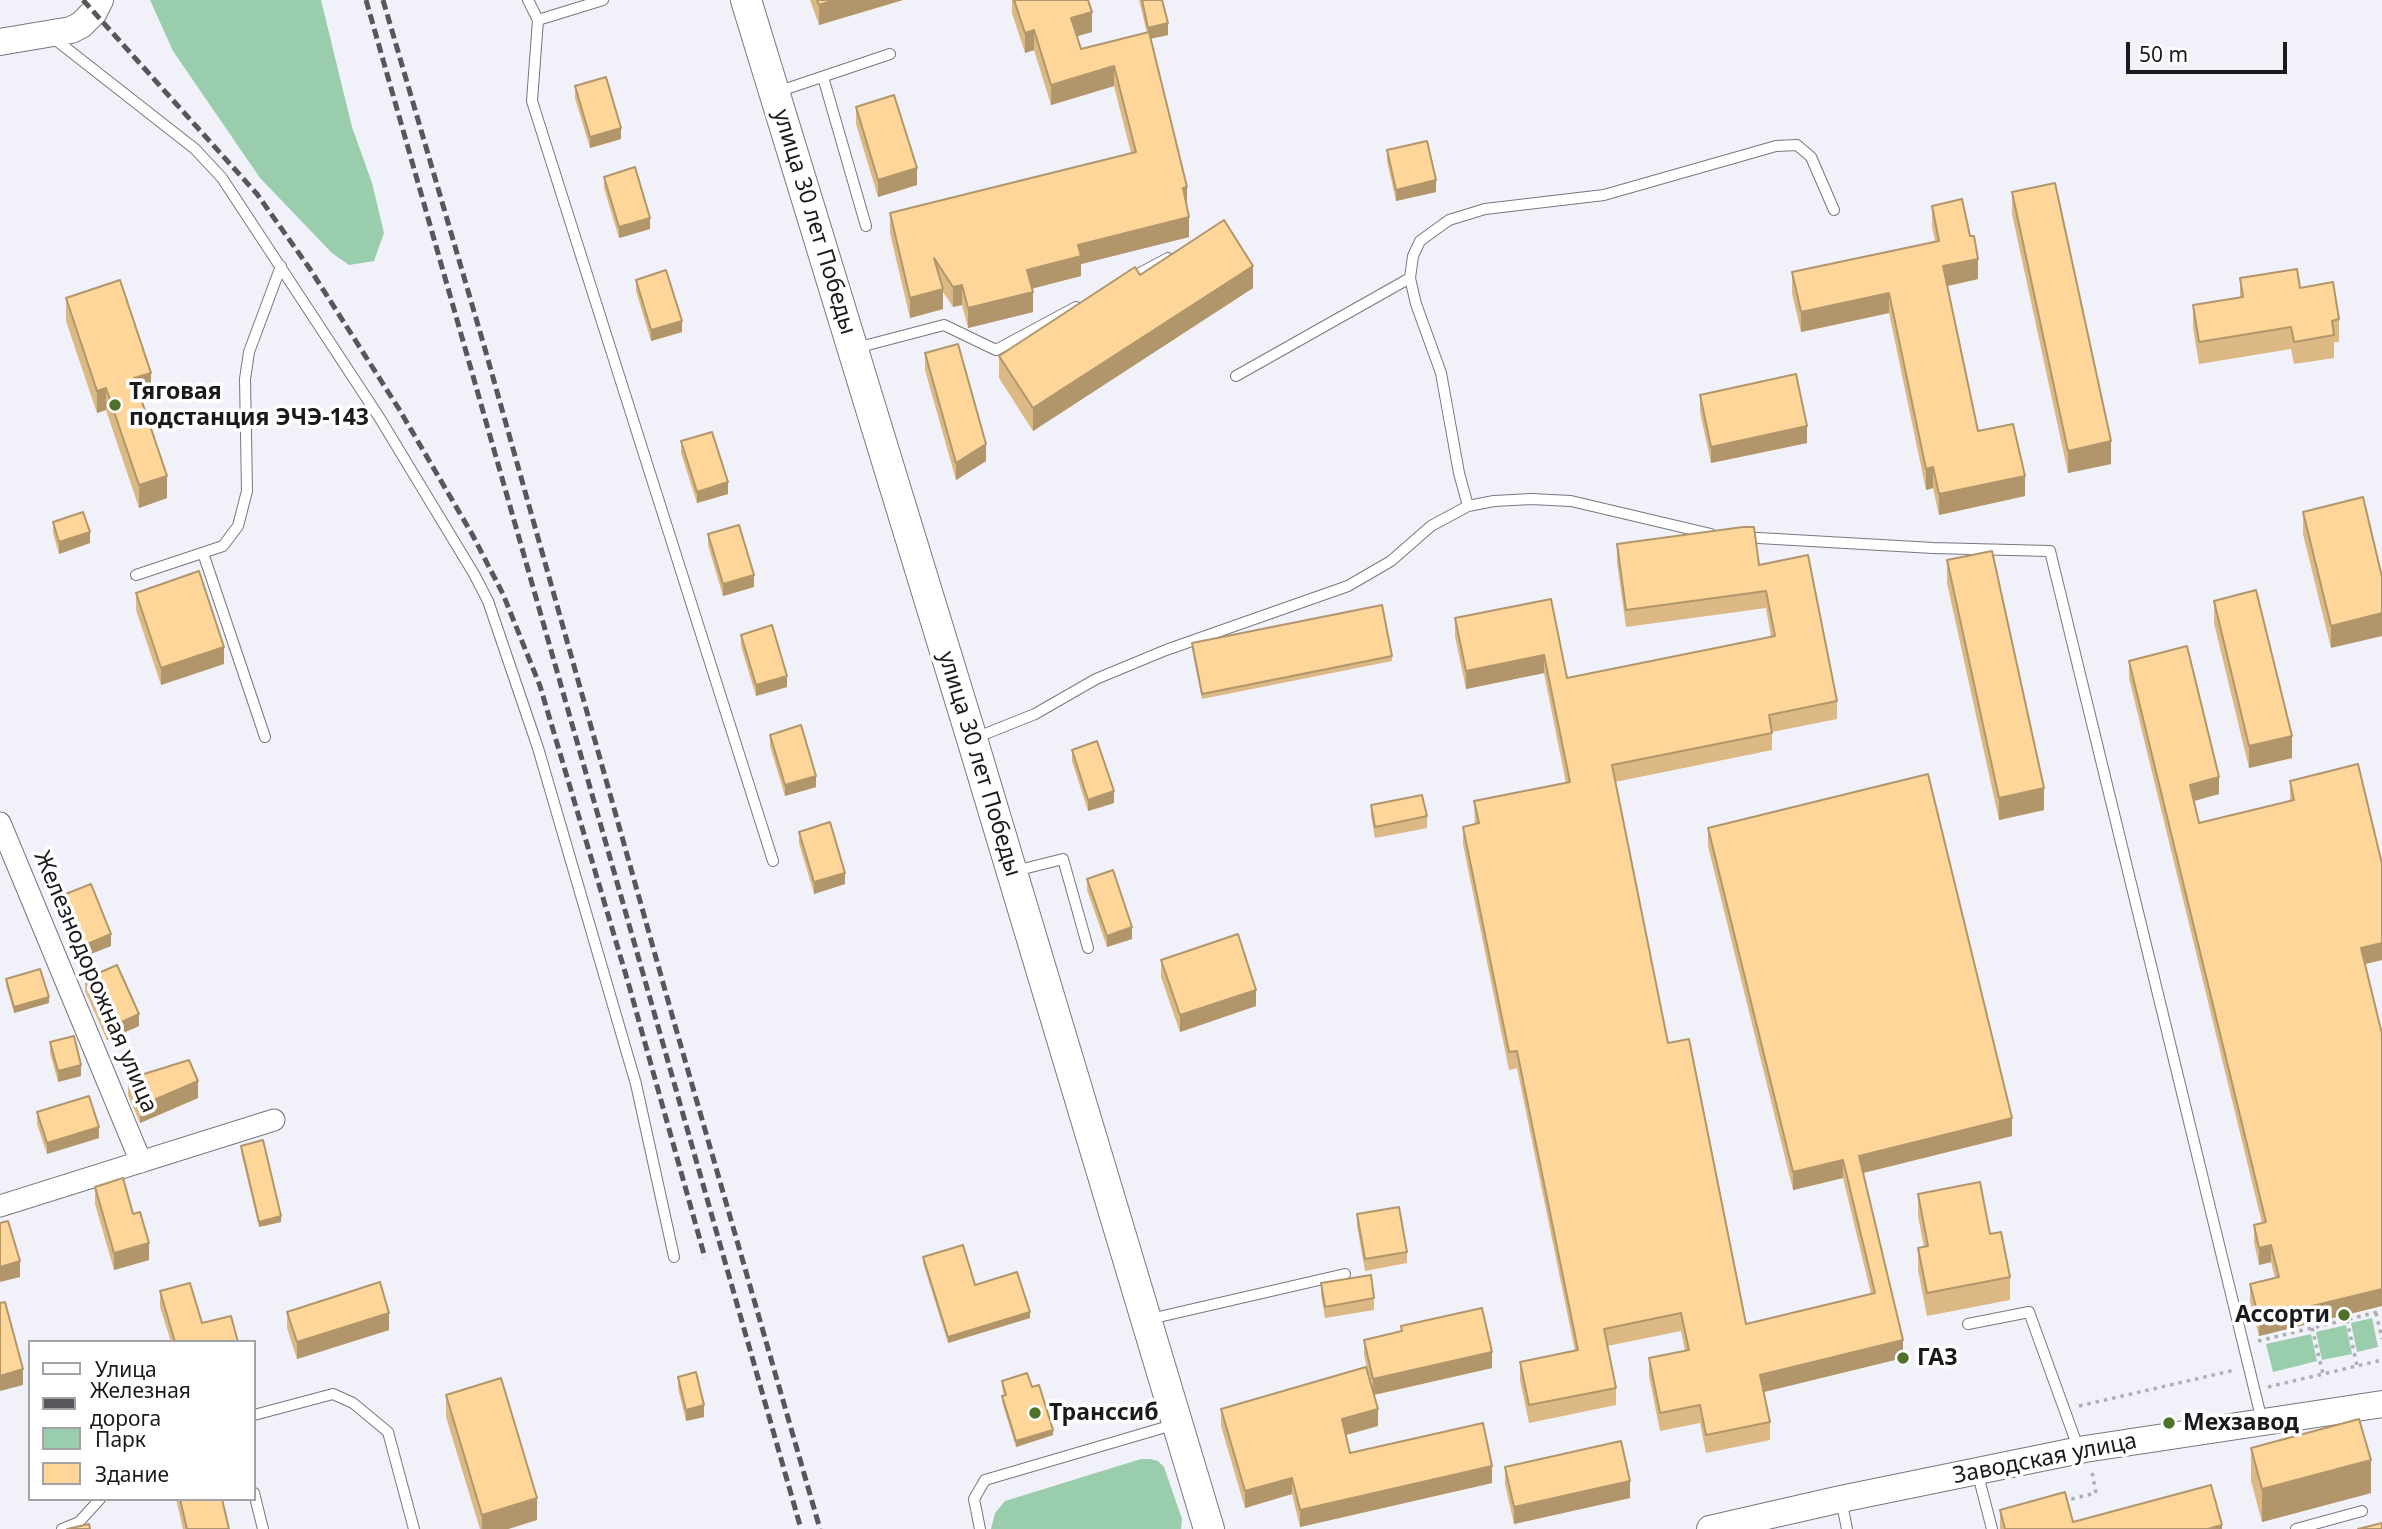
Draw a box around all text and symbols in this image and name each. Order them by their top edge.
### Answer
scale bar [2130,28,2291,72]
text: 50 m [2139,40,2188,68]
street label: улица 30 лет Победы [767,106,861,338]
place label: Тяговая подстанция ЭЧЭ-143 [129,378,369,432]
marker: Тяговая подстанция ЭЧЭ-143 [107,397,123,413]
street label: улица 30 лет Победы [932,648,1026,880]
street label: Железнодорожная улица [27,847,163,1117]
place label: Ассорти [2235,1301,2330,1329]
marker: Ассорти [2336,1307,2352,1323]
legend [28,1340,256,1501]
place label: ГАЗ [1917,1344,1958,1372]
marker: ГАЗ [1895,1350,1911,1366]
text: Улица [95,1355,157,1383]
text: Железная дорога [90,1376,191,1432]
place label: Транссиб [1049,1399,1159,1427]
marker: Транссиб [1027,1405,1043,1421]
place label: Мехзавод [2183,1409,2299,1437]
marker: Мехзавод [2161,1415,2177,1431]
text: Парк [95,1425,146,1453]
street label: Заводская улица [1951,1428,2139,1490]
text: Здание [95,1460,169,1488]

